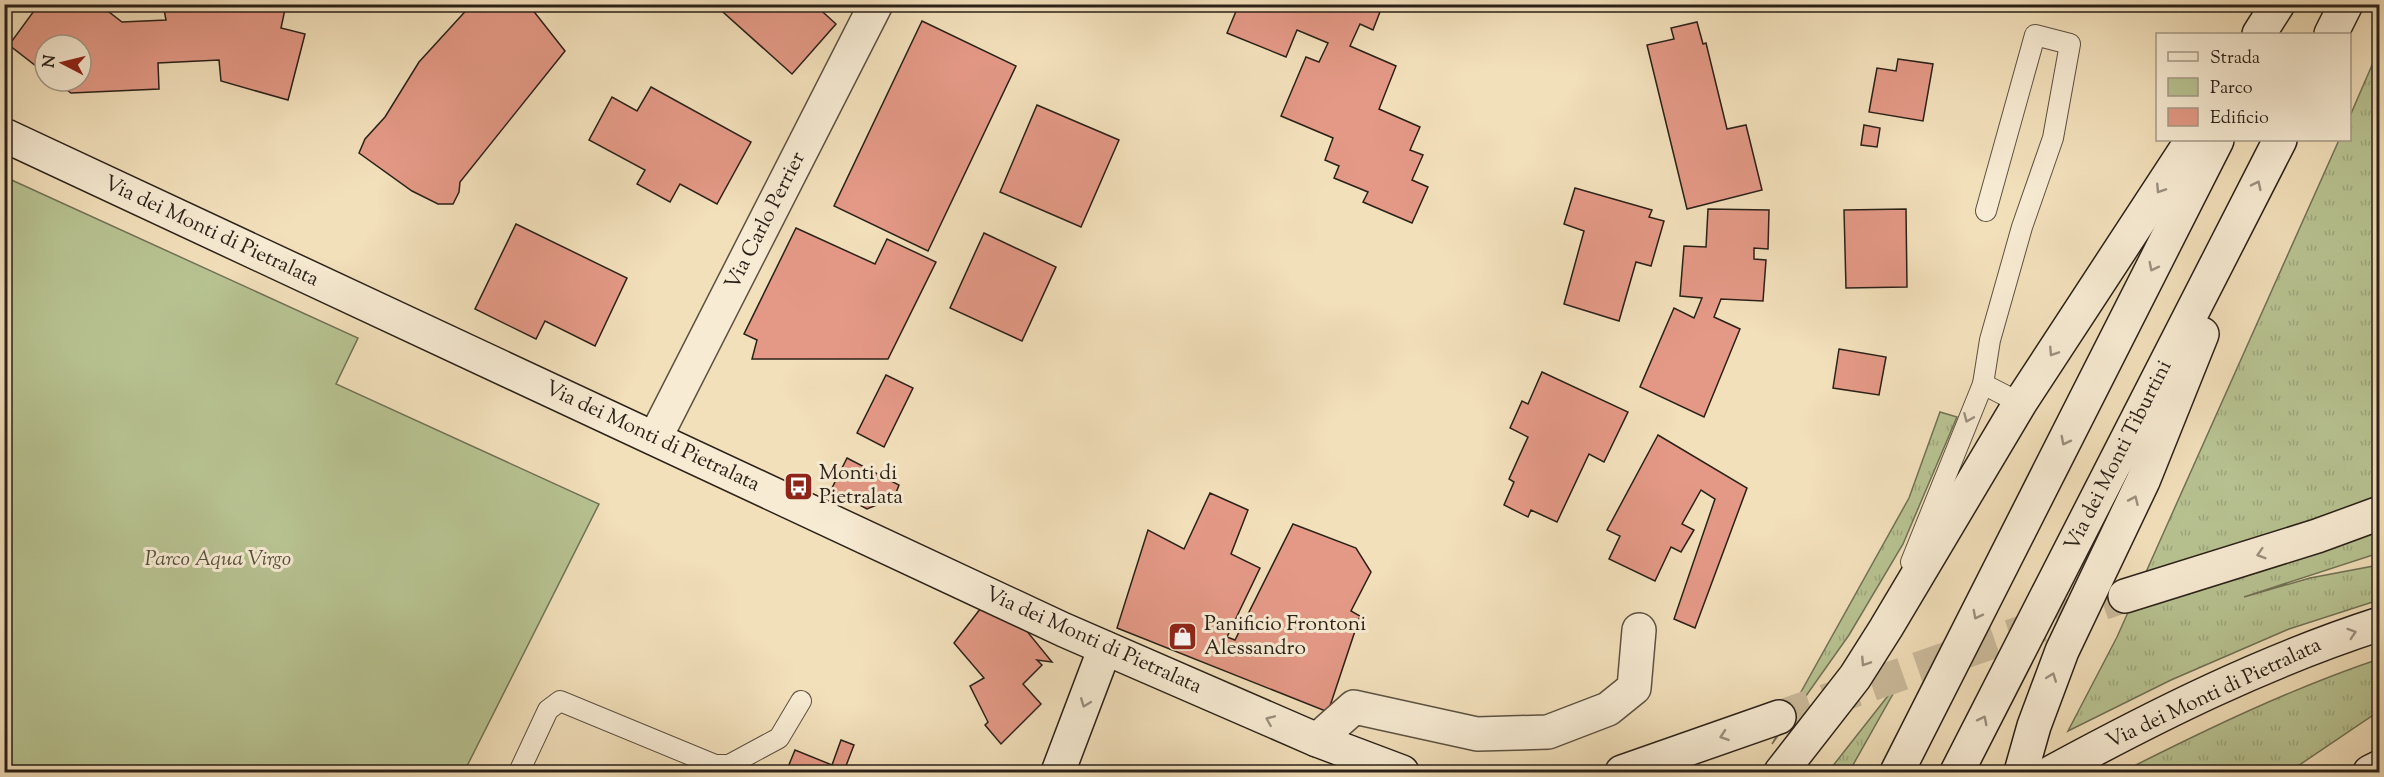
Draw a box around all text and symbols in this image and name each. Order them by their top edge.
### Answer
north arrow [33,33,93,93]
legend [2156,33,2351,141]
text: Strada [2210,46,2260,72]
text: N [38,54,63,69]
text: Parco [2210,76,2253,102]
text: Edificio [2210,106,2269,132]
street label: Via Carlo Perrier [718,147,814,295]
street label: Via dei Monti di Pietralata [98,169,324,295]
one-way arrow [2250,180,2262,191]
one-way arrow [2156,182,2167,193]
one-way arrow [2149,260,2160,271]
one-way arrow [2049,346,2061,356]
street label: Via dei Monti Tiburtini [2058,355,2180,557]
street label: Via dei Monti di Pietralata [539,374,765,500]
one-way arrow [1963,412,1975,423]
one-way arrow [2061,434,2072,445]
place label: Monti di Pietralata [819,459,903,513]
bus stop icon: Monti di Pietralata [782,470,814,502]
one-way arrow [2127,496,2139,507]
park label: Parco Aqua Virgo [145,545,291,575]
one-way arrow [2256,547,2267,559]
street label: Via dei Monti di Pietralata [980,580,1206,702]
one-way arrow [1973,608,1984,619]
place label: Panificio Frontoni Alessandro [1204,610,1366,664]
shop icon: Panificio Frontoni Alessandro [1167,621,1199,653]
one-way arrow [2346,628,2357,640]
street label: Via dei Monti di Pietralata [2101,631,2327,757]
one-way arrow [1861,655,1872,666]
one-way arrow [2045,672,2057,683]
one-way arrow [1079,697,1092,708]
one-way arrow [1265,715,1276,727]
one-way arrow [1976,716,1987,727]
one-way arrow [1719,729,1730,741]

